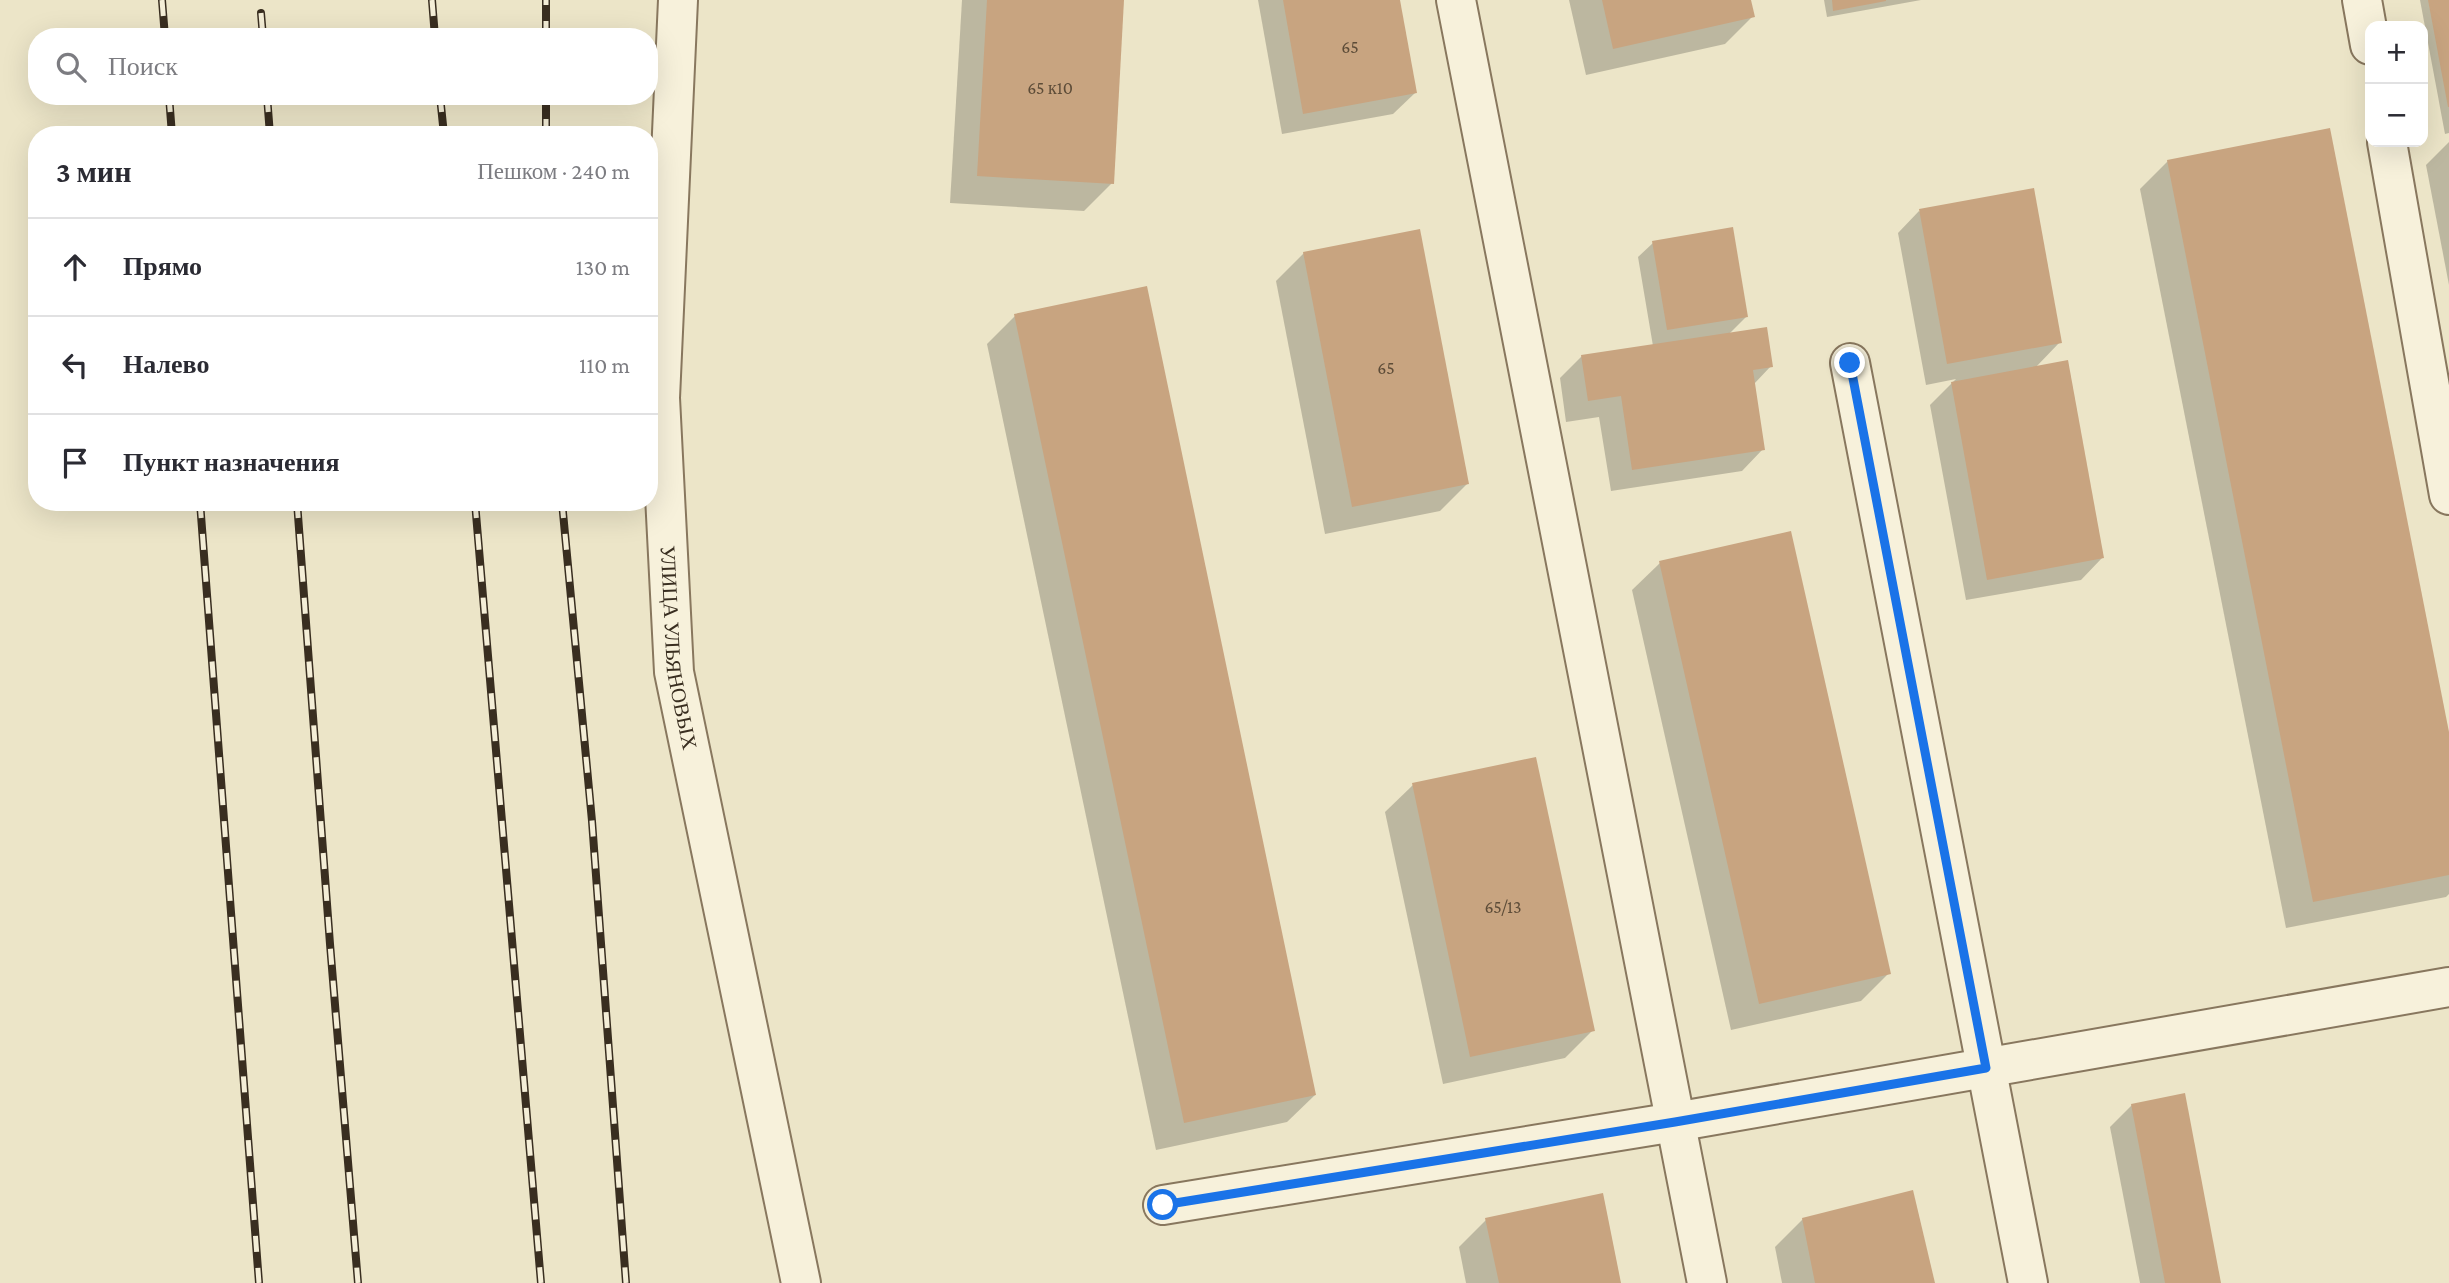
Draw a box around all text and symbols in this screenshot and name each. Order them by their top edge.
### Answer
map controls [2365,21,2428,147]
button: + [2365,21,2428,84]
search box [28,28,658,105]
house number: 65 [1341,37,1359,57]
icon: search [52,48,90,86]
text: Поиск [108,52,178,81]
house number: 65 к10 [1027,78,1073,98]
button: − [2365,84,2428,147]
text: 3 мин [56,155,131,188]
text: Пешком · 240 m [477,158,630,184]
icon: ahead [56,248,94,286]
text: Прямо [123,252,202,281]
text: 130 m [576,254,630,280]
icon: left [56,346,94,384]
route end [1834,347,1865,378]
text: Налево [123,350,209,379]
text: 110 m [579,352,630,378]
house number: 65 [1377,358,1395,378]
icon: arrive [56,444,94,482]
text: Пункт назначения [123,448,340,477]
street label: УЛИЦА УЛЬЯНОВЫХ [656,545,702,752]
house number: 65/13 [1484,897,1522,917]
route start [1147,1189,1178,1220]

